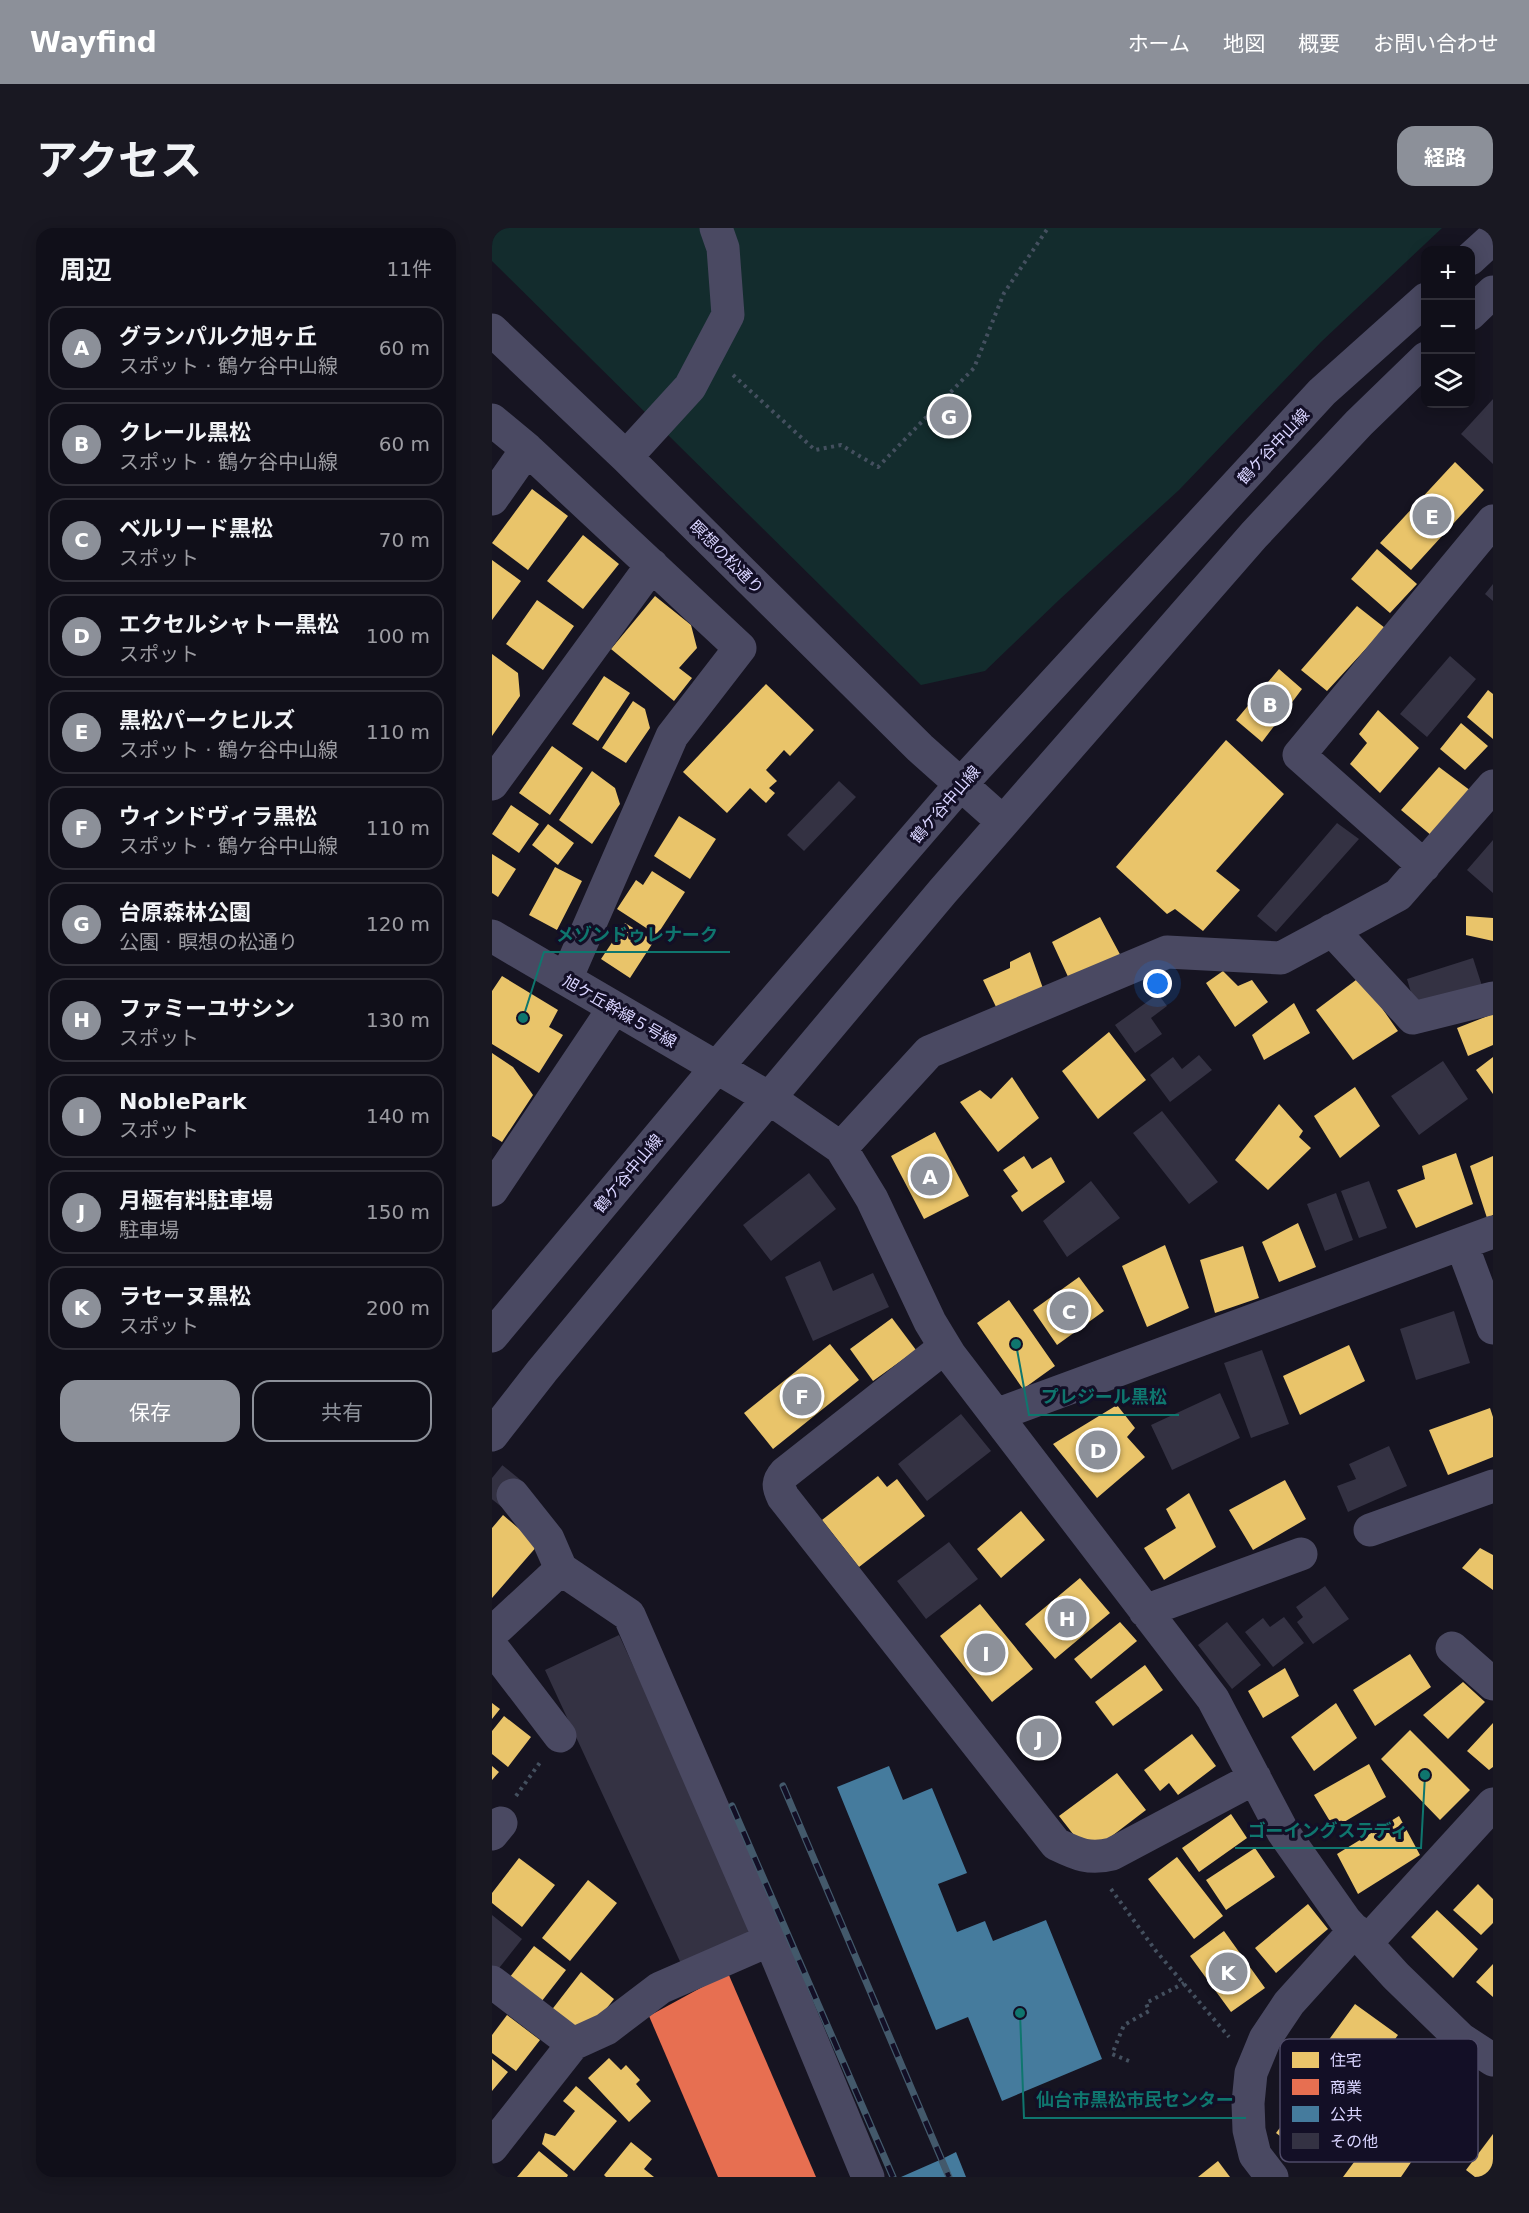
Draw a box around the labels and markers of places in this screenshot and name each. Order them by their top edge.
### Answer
pin: G [930,394,968,438]
pin: E [1412,494,1452,538]
pin: B [1250,682,1290,726]
callout: メゾンドゥレナーク [544,916,730,952]
pin: A [910,1154,950,1198]
pin: C [1050,1288,1088,1334]
pin: F [782,1374,822,1418]
callout: プレジール黒松 [1029,1379,1179,1415]
pin: D [1078,1428,1118,1472]
pin: H [1048,1596,1086,1640]
pin: I [966,1630,1006,1676]
pin: J [1020,1716,1058,1760]
callout: ゴーイングステディ [1235,1812,1421,1848]
pin: K [1208,1950,1248,1994]
callout: 仙台市黒松市民センター [1024,2082,1246,2118]

